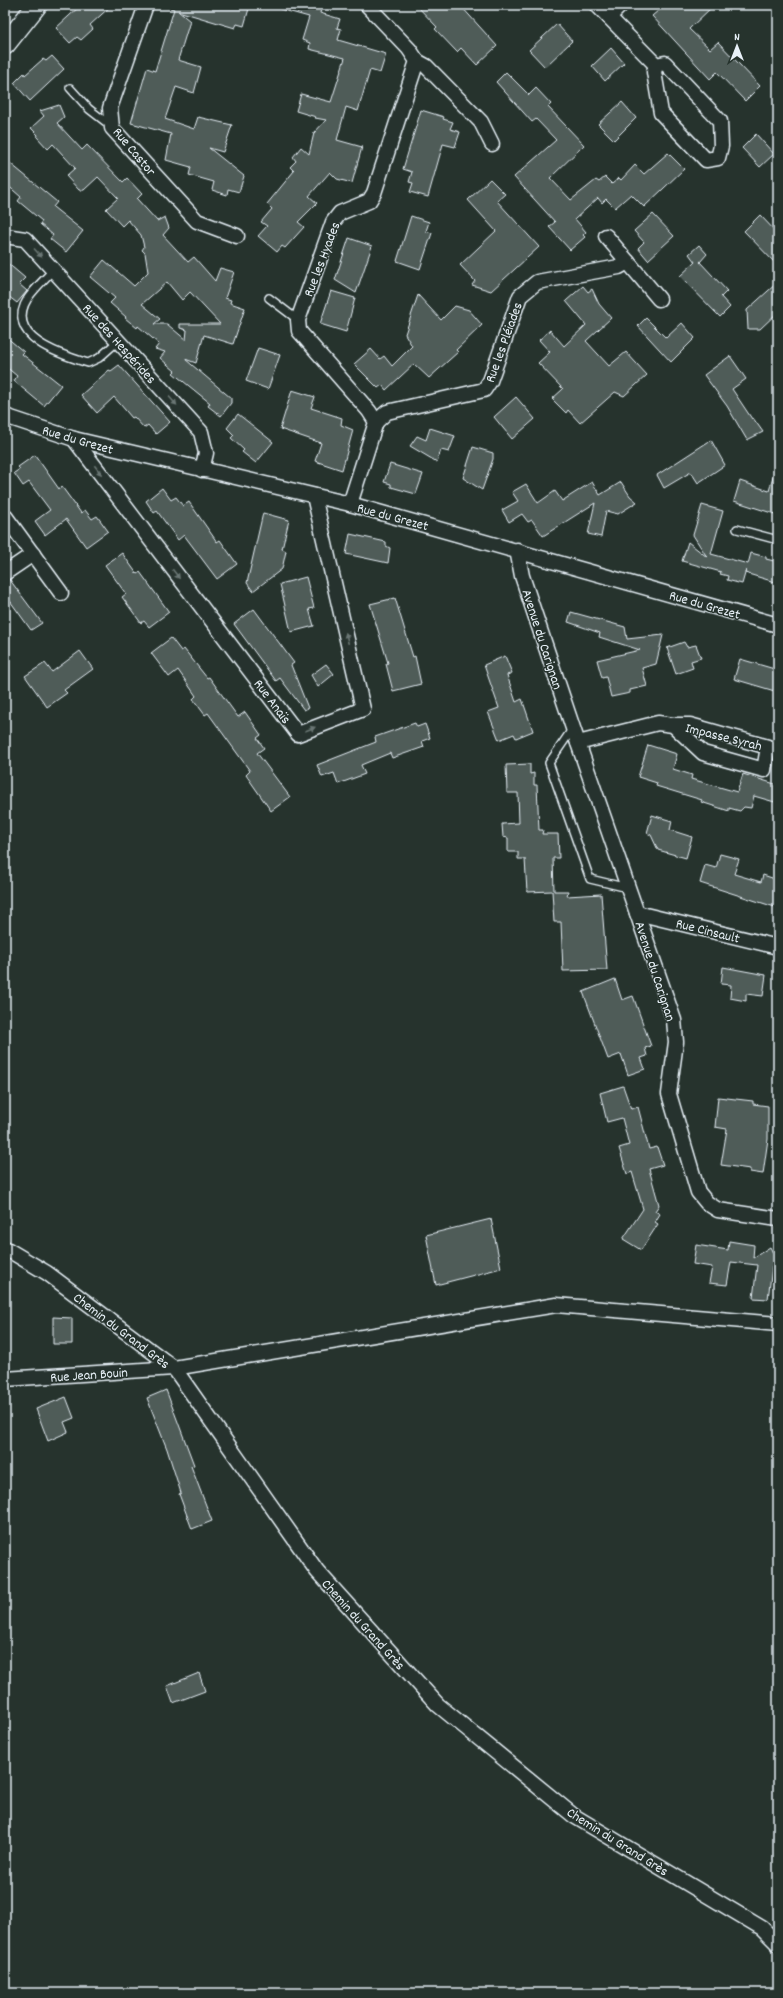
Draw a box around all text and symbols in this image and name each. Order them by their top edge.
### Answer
north arrow [717,26,757,66]
text: N [734,30,740,46]
street label: Rue Castor [107,124,160,182]
street label: Rue les Hyades [299,219,346,300]
one-way arrow [33,248,42,258]
street label: Rue des Hespérides [77,300,160,389]
street label: Rue les Pléiades [481,300,529,386]
one-way arrow [168,396,177,406]
street label: Rue du Grezet [40,421,115,461]
one-way arrow [94,465,102,476]
street label: Rue du Grezet [355,499,430,537]
one-way arrow [172,568,181,579]
street label: Rue du Grezet [667,586,742,626]
street label: Avenue du Carignan [515,587,567,692]
one-way arrow [343,632,349,644]
street label: Rue Anaïs [248,676,295,729]
street label: Impasse Syrah [683,719,764,757]
one-way arrow [305,726,317,732]
street label: Rue Cinsault [673,914,742,950]
street label: Avenue du Carignan [628,919,680,1024]
street label: Chemin du Grand Grès [68,1289,173,1375]
street label: Rue Jean Bouin [50,1363,129,1389]
street label: Chemin du Grand Grès [316,1575,409,1675]
street label: Chemin du Grand Grès [562,1803,672,1882]

